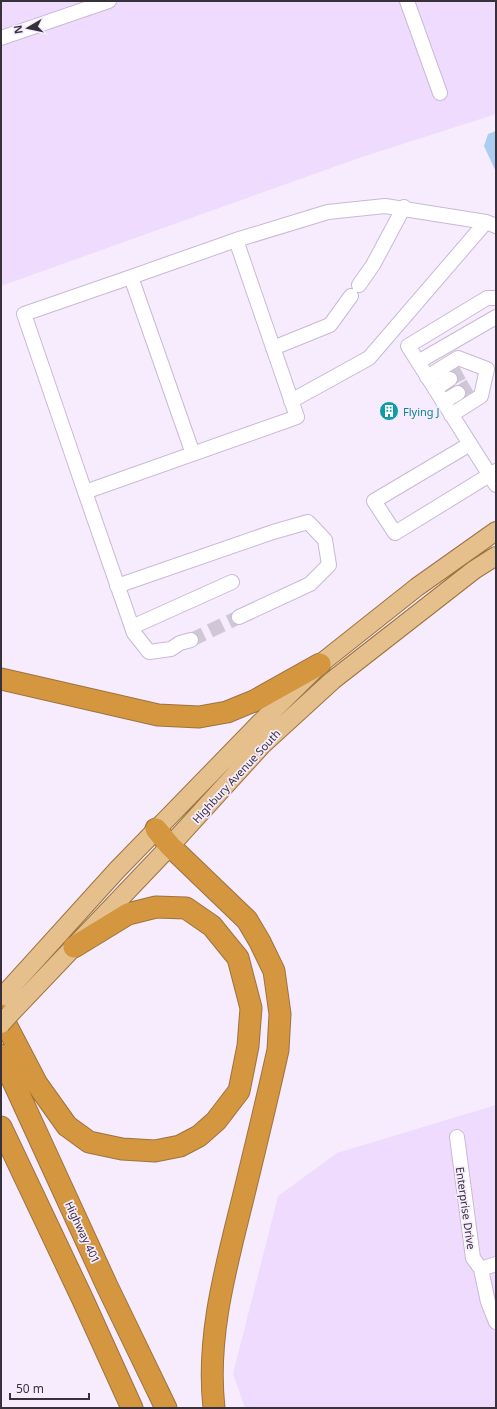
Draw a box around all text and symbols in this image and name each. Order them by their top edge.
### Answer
north arrow [8,8,48,48]
text: N [10,24,26,35]
building icon: Flying J [378,400,400,422]
place label: Flying J [403,404,439,419]
street label: Highbury Avenue South [189,726,283,826]
street label: Enterprise Drive [453,1166,479,1250]
street label: Highway 401 [62,1199,104,1265]
scale bar [10,1375,89,1401]
text: 50 m [16,1380,44,1397]

